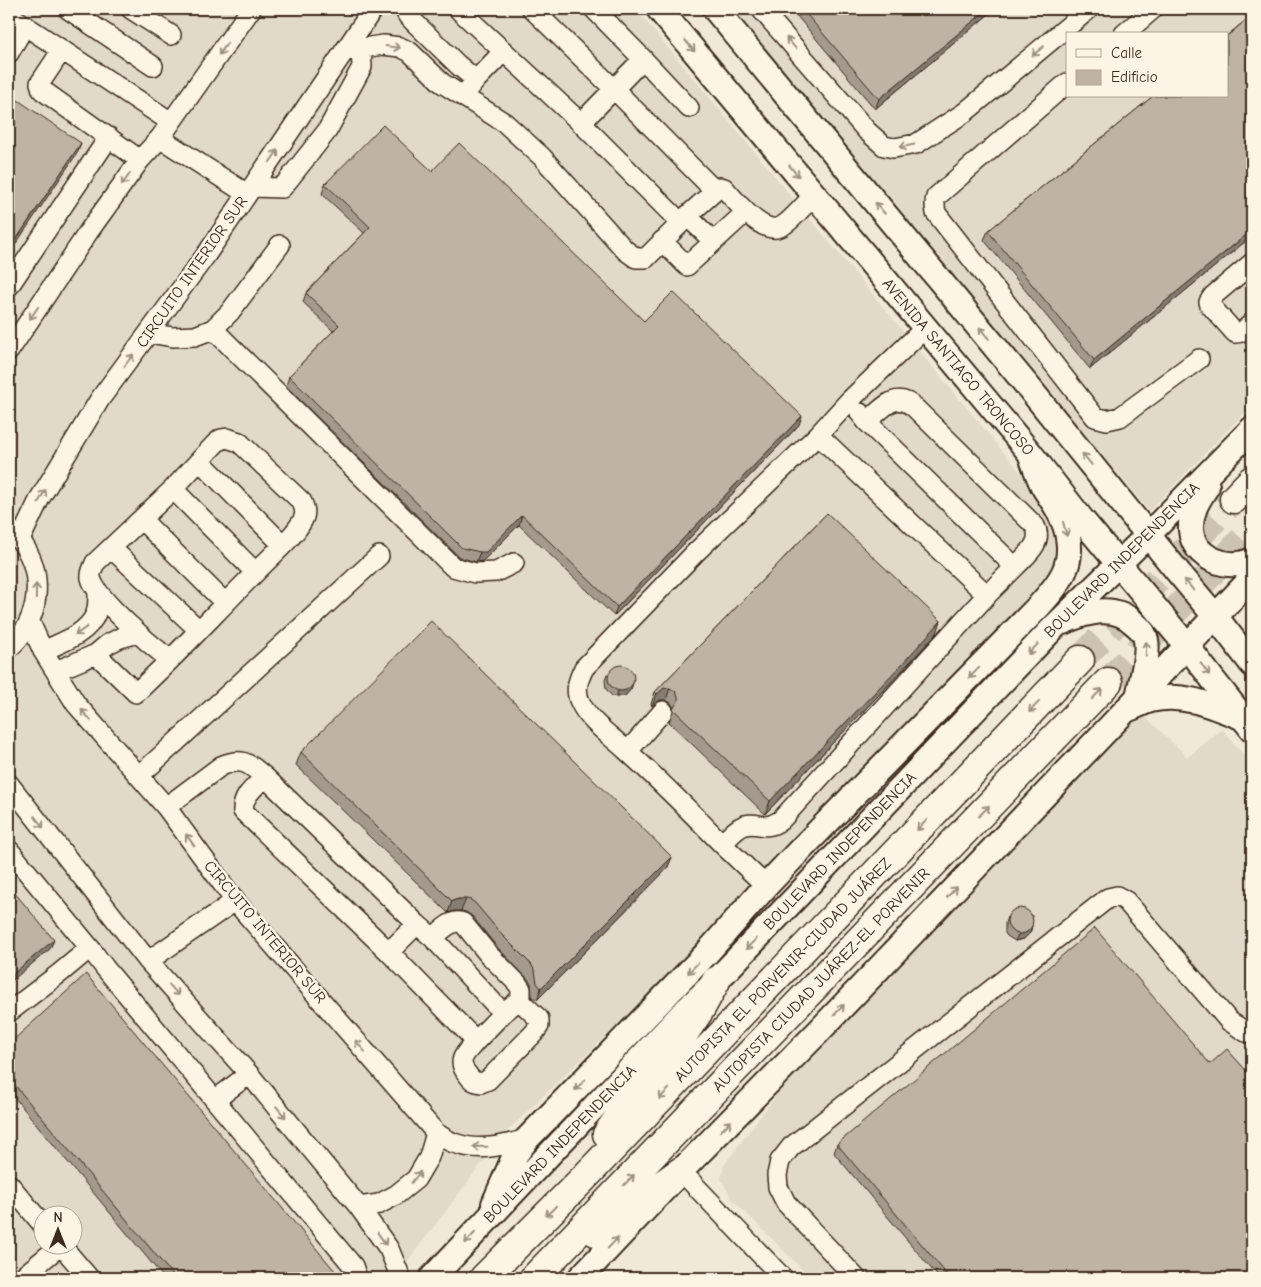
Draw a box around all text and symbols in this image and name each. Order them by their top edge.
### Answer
legend [1066,32,1228,98]
one-way arrow [785,37,797,50]
one-way arrow [684,39,695,52]
one-way arrow [218,42,228,56]
one-way arrow [384,42,400,52]
text: Calle [1111,44,1143,62]
one-way arrow [1032,45,1045,56]
text: Edificio [1111,68,1158,86]
one-way arrow [900,141,916,151]
one-way arrow [269,149,279,163]
one-way arrow [789,164,800,177]
one-way arrow [121,172,131,186]
street label: CIRCUITO INTERIOR SUR [133,192,251,351]
one-way arrow [874,202,886,215]
street label: AVENIDA SANTIAGO TRONCOSO [879,275,1037,459]
one-way arrow [29,306,39,320]
one-way arrow [978,327,989,340]
one-way arrow [124,354,135,367]
one-way arrow [1081,453,1092,466]
street label: BOULEVARD INDEPENDENCIA [1041,479,1203,641]
one-way arrow [37,489,47,504]
one-way arrow [1061,521,1071,537]
one-way arrow [1183,579,1195,592]
one-way arrow [31,583,41,599]
one-way arrow [75,625,88,636]
one-way arrow [1141,642,1150,658]
one-way arrow [1027,643,1039,655]
one-way arrow [1200,662,1210,676]
one-way arrow [968,666,980,678]
one-way arrow [1091,687,1103,700]
one-way arrow [1028,701,1040,714]
one-way arrow [80,709,92,722]
street label: BOULEVARD INDEPENDENCIA [760,768,920,934]
one-way arrow [978,804,990,817]
one-way arrow [34,815,44,829]
one-way arrow [916,819,928,831]
one-way arrow [185,833,195,847]
street label: AUTOPISTA EL PORVENIR-CIUDAD JUÁREZ [670,854,895,1086]
street label: CIRCUITO INTERIOR SUR [200,857,330,1007]
street label: AUTOPISTA CIUDAD JUÁREZ-EL PORVENIR [708,863,933,1096]
one-way arrow [946,886,958,898]
one-way arrow [745,938,757,950]
one-way arrow [687,962,699,974]
one-way arrow [168,983,180,996]
one-way arrow [833,1004,845,1016]
one-way arrow [355,1039,366,1052]
street label: BOULEVARD INDEPENDENCIA [480,1061,640,1227]
one-way arrow [574,1078,586,1091]
one-way arrow [658,1088,670,1100]
one-way arrow [275,1105,286,1118]
one-way arrow [720,1119,732,1132]
one-way arrow [472,1143,488,1152]
one-way arrow [410,1171,421,1184]
one-way arrow [623,1174,635,1186]
north arrow [32,1204,82,1254]
one-way arrow [545,1205,558,1217]
text: N [53,1209,63,1226]
one-way arrow [377,1232,387,1246]
one-way arrow [464,1232,476,1245]
one-way arrow [607,1236,619,1249]

